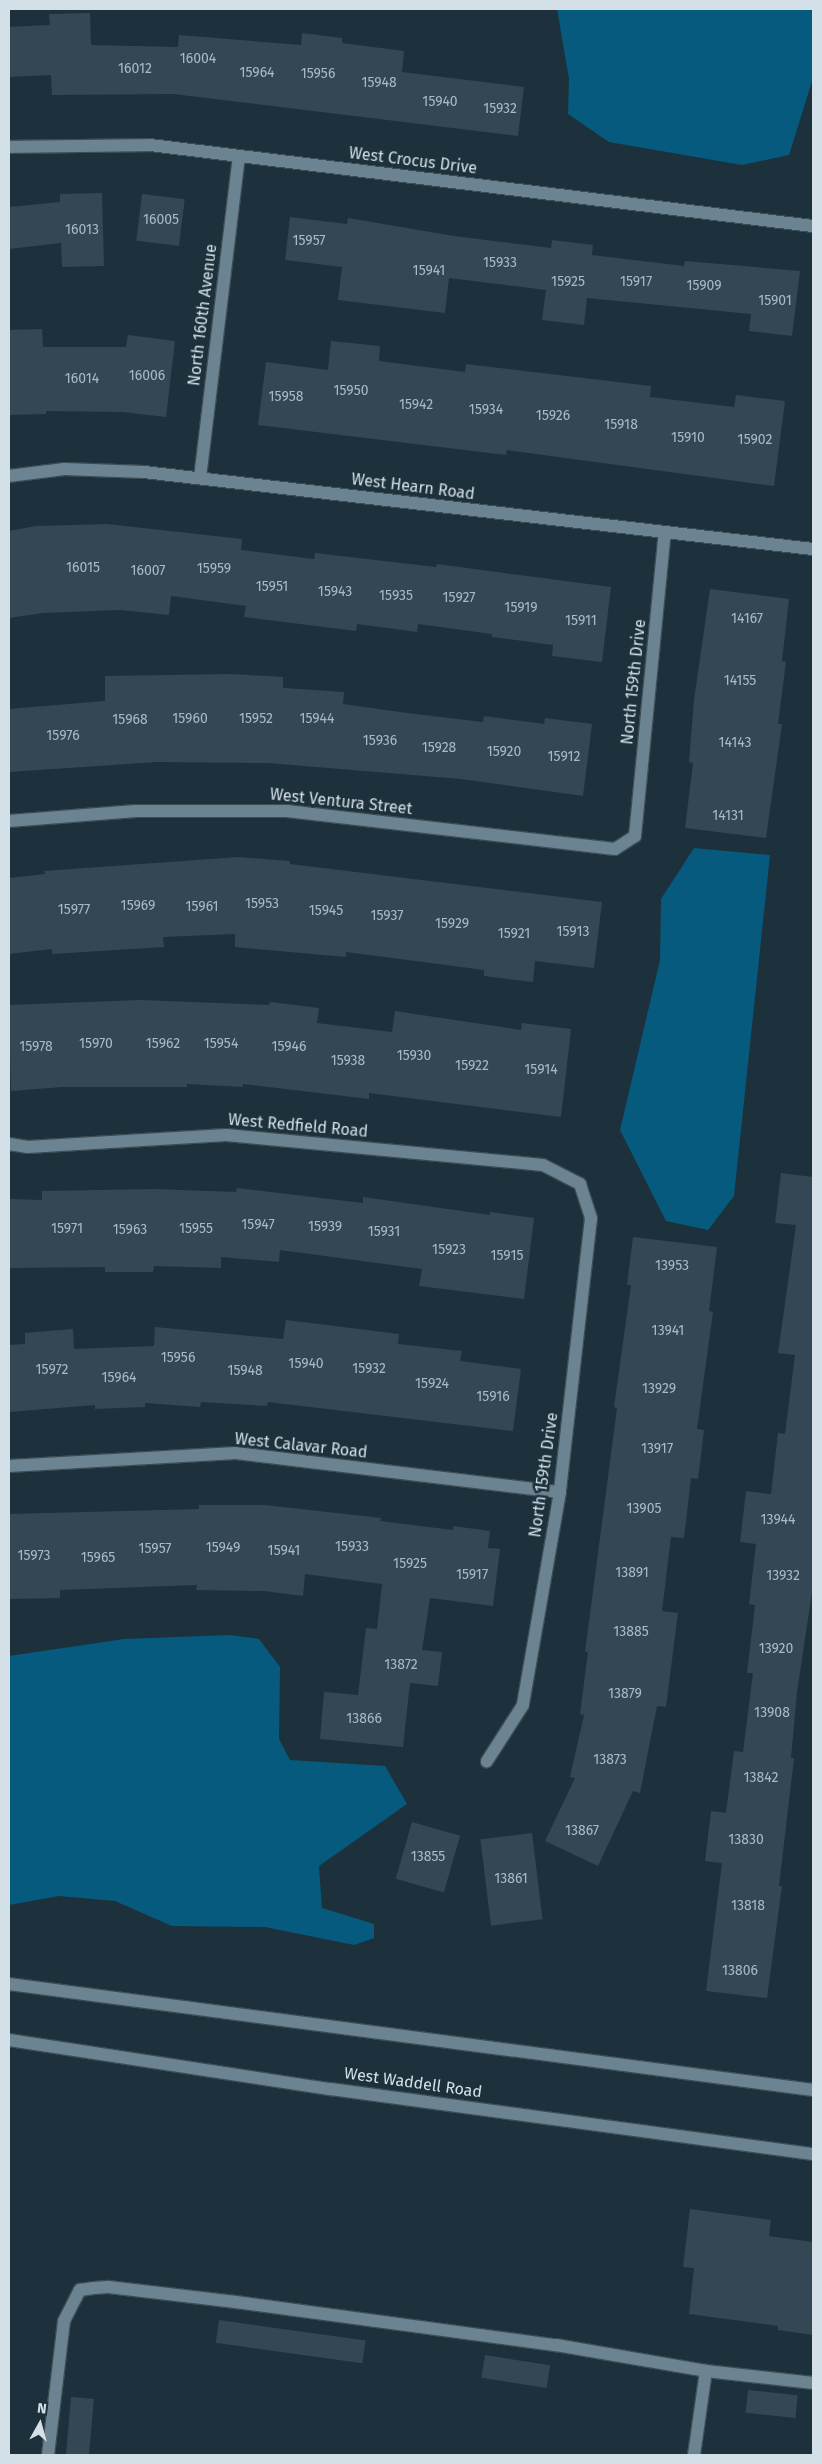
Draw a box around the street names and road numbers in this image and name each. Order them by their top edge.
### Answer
street label: West Crocus Drive [348,144,478,178]
street label: North 160th Avenue [185,243,221,387]
street label: West Hearn Road [350,470,476,504]
street label: North 159th Drive [618,618,650,746]
street label: West Ventura Street [269,785,413,819]
street label: West Redfield Road [227,1110,369,1142]
street label: North 159th Drive [526,1411,562,1539]
street label: West Calavar Road [234,1429,368,1463]
street label: West Waddell Road [343,2064,483,2102]

